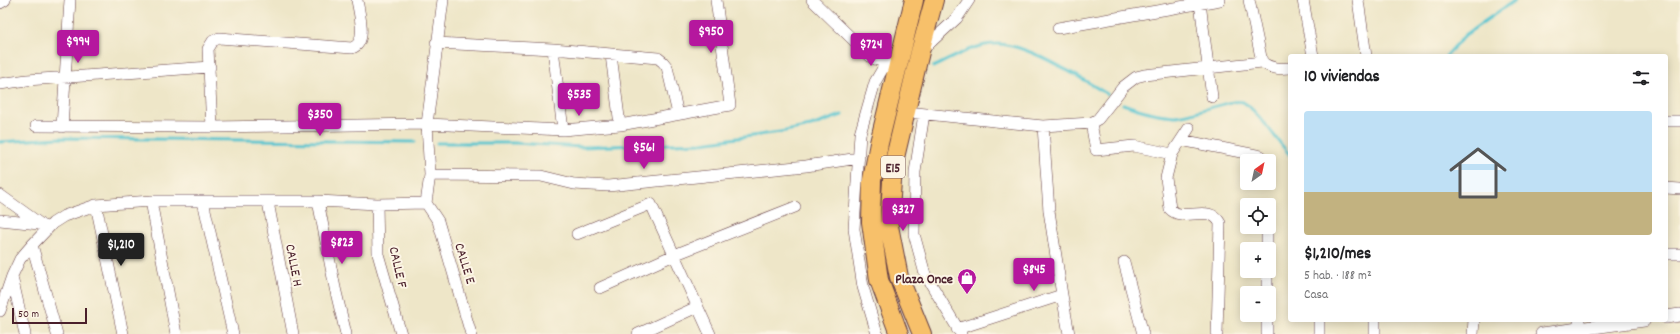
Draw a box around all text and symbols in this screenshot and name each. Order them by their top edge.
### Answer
pin: $950 [687,20,735,54]
text: $950 [698,23,724,42]
pin: $994 [54,30,102,64]
text: $994 [66,33,90,52]
pin: $724 [847,33,895,67]
text: $724 [860,36,882,55]
text: 10 viviendas [1304,66,1380,90]
icon: filters [1630,67,1652,89]
pin: $535 [555,83,603,117]
text: $535 [567,86,591,105]
pin: $350 [296,103,344,137]
text: $350 [307,106,333,125]
pin: $561 [620,136,668,170]
icon: home [1442,137,1514,209]
text: $561 [633,139,655,158]
north arrow [1240,154,1276,190]
map controls [1240,154,1276,322]
road number: E15 [881,156,905,178]
pin: $327 [879,198,927,232]
button: locate [1240,198,1276,234]
text: $327 [891,201,915,220]
pin: $823 [318,231,366,265]
pin: $1,210 [88,233,154,267]
text: $823 [330,234,354,253]
text: $1,210 [107,236,135,255]
street label: CALLE E [448,241,480,287]
street label: CALLE H [279,242,307,288]
button: + [1240,242,1276,278]
text: $1,210/mes [1304,243,1371,267]
street label: CALLE F [383,245,412,291]
pin: $845 [1010,258,1058,292]
text: $845 [1022,261,1046,280]
shop icon: Plaza Once [956,267,978,295]
text: 5 hab. · 188 m² [1304,267,1372,286]
place label: Plaza Once [895,270,953,290]
button: − [1240,286,1276,322]
text: Casa [1304,286,1328,305]
scale bar [12,306,87,325]
text: 50 m [18,307,39,323]

